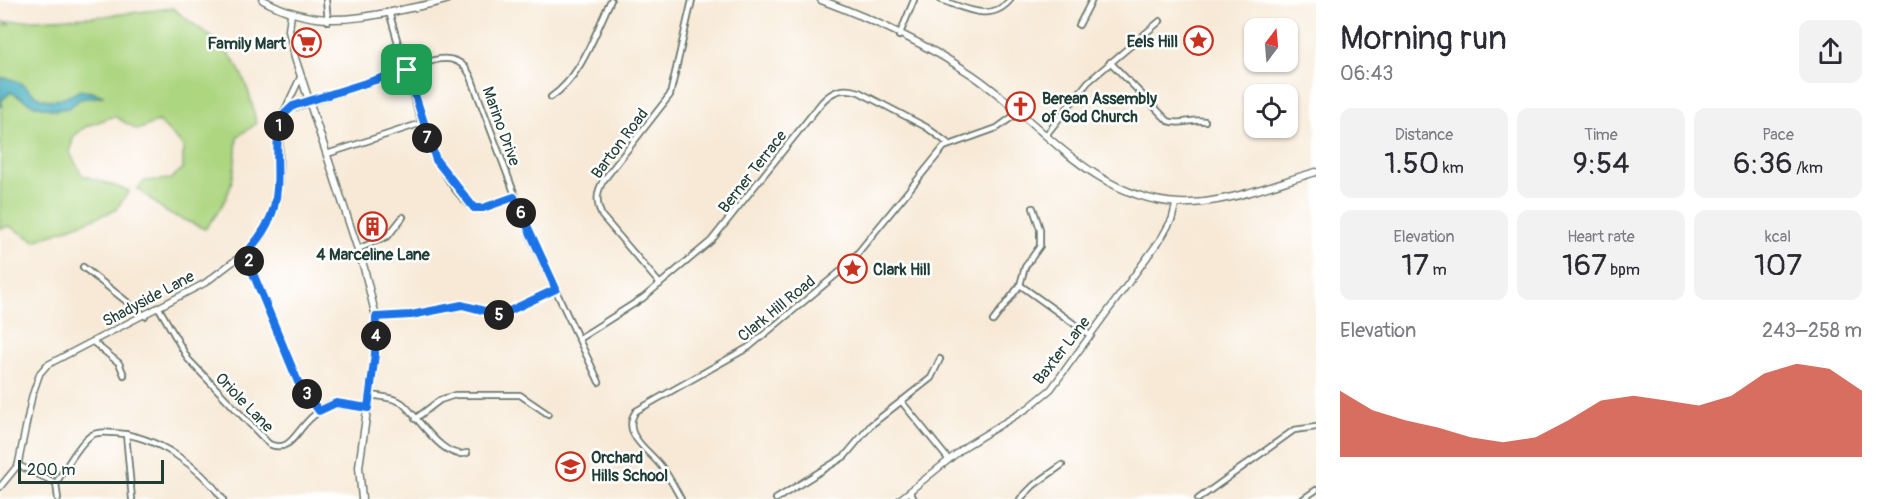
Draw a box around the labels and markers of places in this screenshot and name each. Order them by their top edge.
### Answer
place icon: Eels Hill [1183,25,1215,57]
supermarket icon: Family Mart [291,27,323,59]
place label: Eels Hill [1127,32,1178,52]
place label: Family Mart [208,34,287,54]
pin [381,44,432,95]
place label: Berean Assembly of God Church [1041,89,1157,127]
church icon: Berean Assembly of God Church [1005,91,1037,123]
pin: 1 [264,111,294,141]
pin: 7 [412,123,442,153]
pin: 6 [506,198,536,228]
building icon: 4 Marceline Lane [357,210,389,242]
place label: 4 Marceline Lane [316,245,431,265]
pin: 2 [234,246,264,276]
place icon: Clark Hill [836,253,868,285]
place label: Clark Hill [873,260,931,280]
pin: 5 [484,300,514,330]
pin: 4 [361,321,391,351]
pin: 3 [292,379,322,409]
place label: Orchard Hills School [591,448,668,486]
school or university icon: Orchard Hills School [554,450,586,482]

